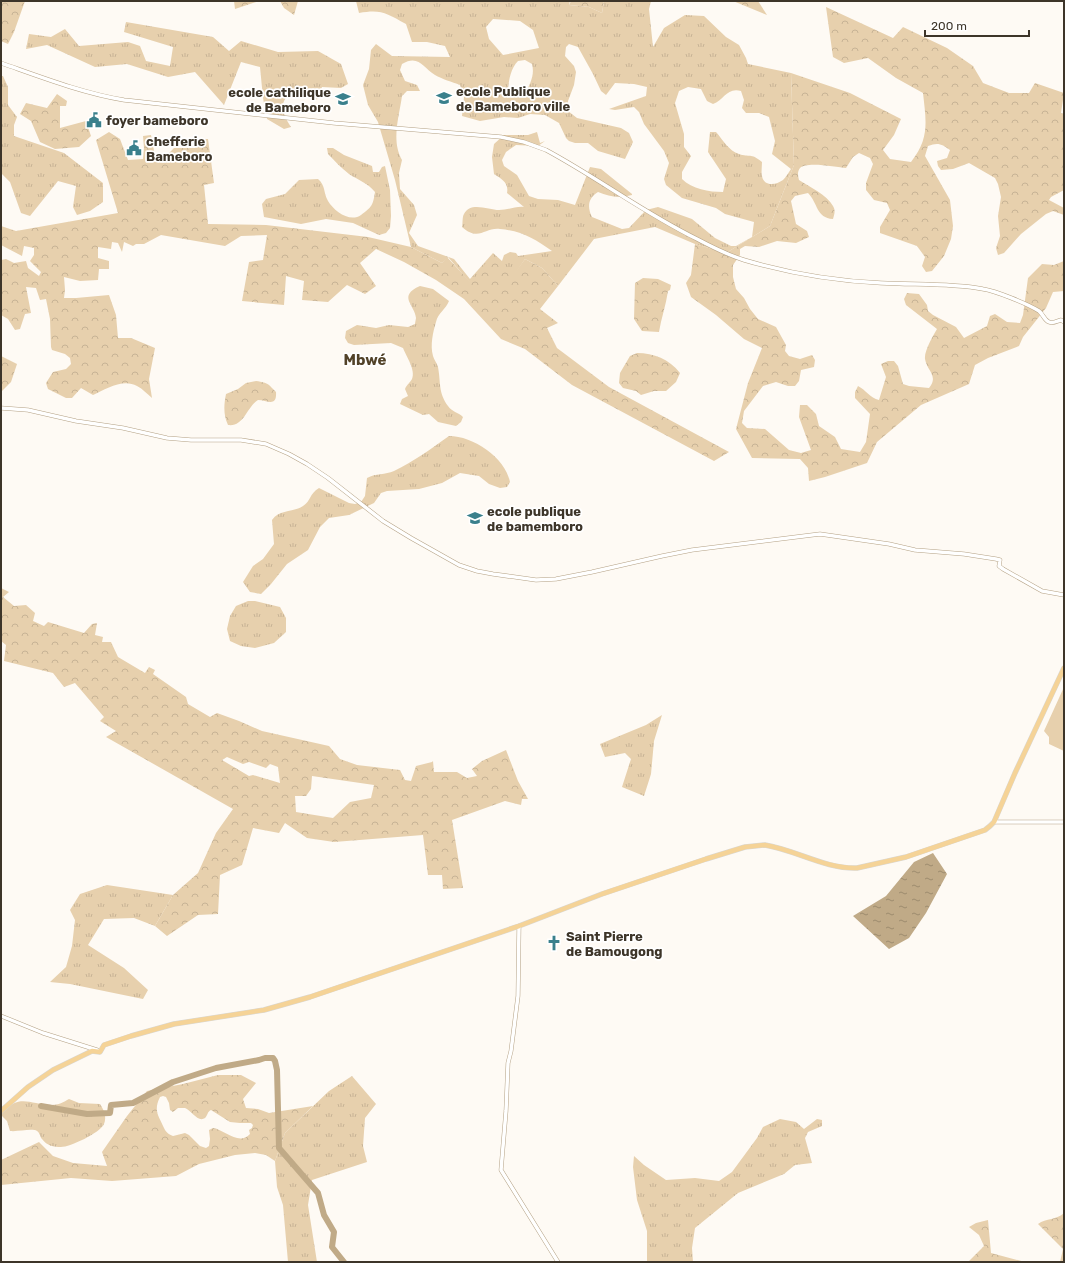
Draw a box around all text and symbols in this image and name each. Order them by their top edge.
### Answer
scale bar [925,12,1029,38]
text: 200 m [931,19,967,33]
place label: ecole Publique de Bameboro ville [456,84,570,114]
place label: ecole cathilique de Bameboro [228,85,331,115]
school or university icon: ecole Publique de Bameboro ville [435,89,453,107]
school or university icon: ecole cathilique de Bameboro [334,90,352,108]
public building icon: foyer bameboro [85,111,103,129]
place label: foyer bameboro [106,113,208,128]
place label: chefferie Bameboro [146,134,212,164]
public building icon: chefferie Bameboro [125,139,143,157]
district label: Mbwé [344,351,387,369]
place label: ecole publique de bamemboro [487,504,583,534]
school or university icon: ecole publique de bamemboro [466,509,484,527]
place label: Saint Pierre de Bamougong [566,929,663,959]
church icon: Saint Pierre de Bamougong [545,934,563,952]

